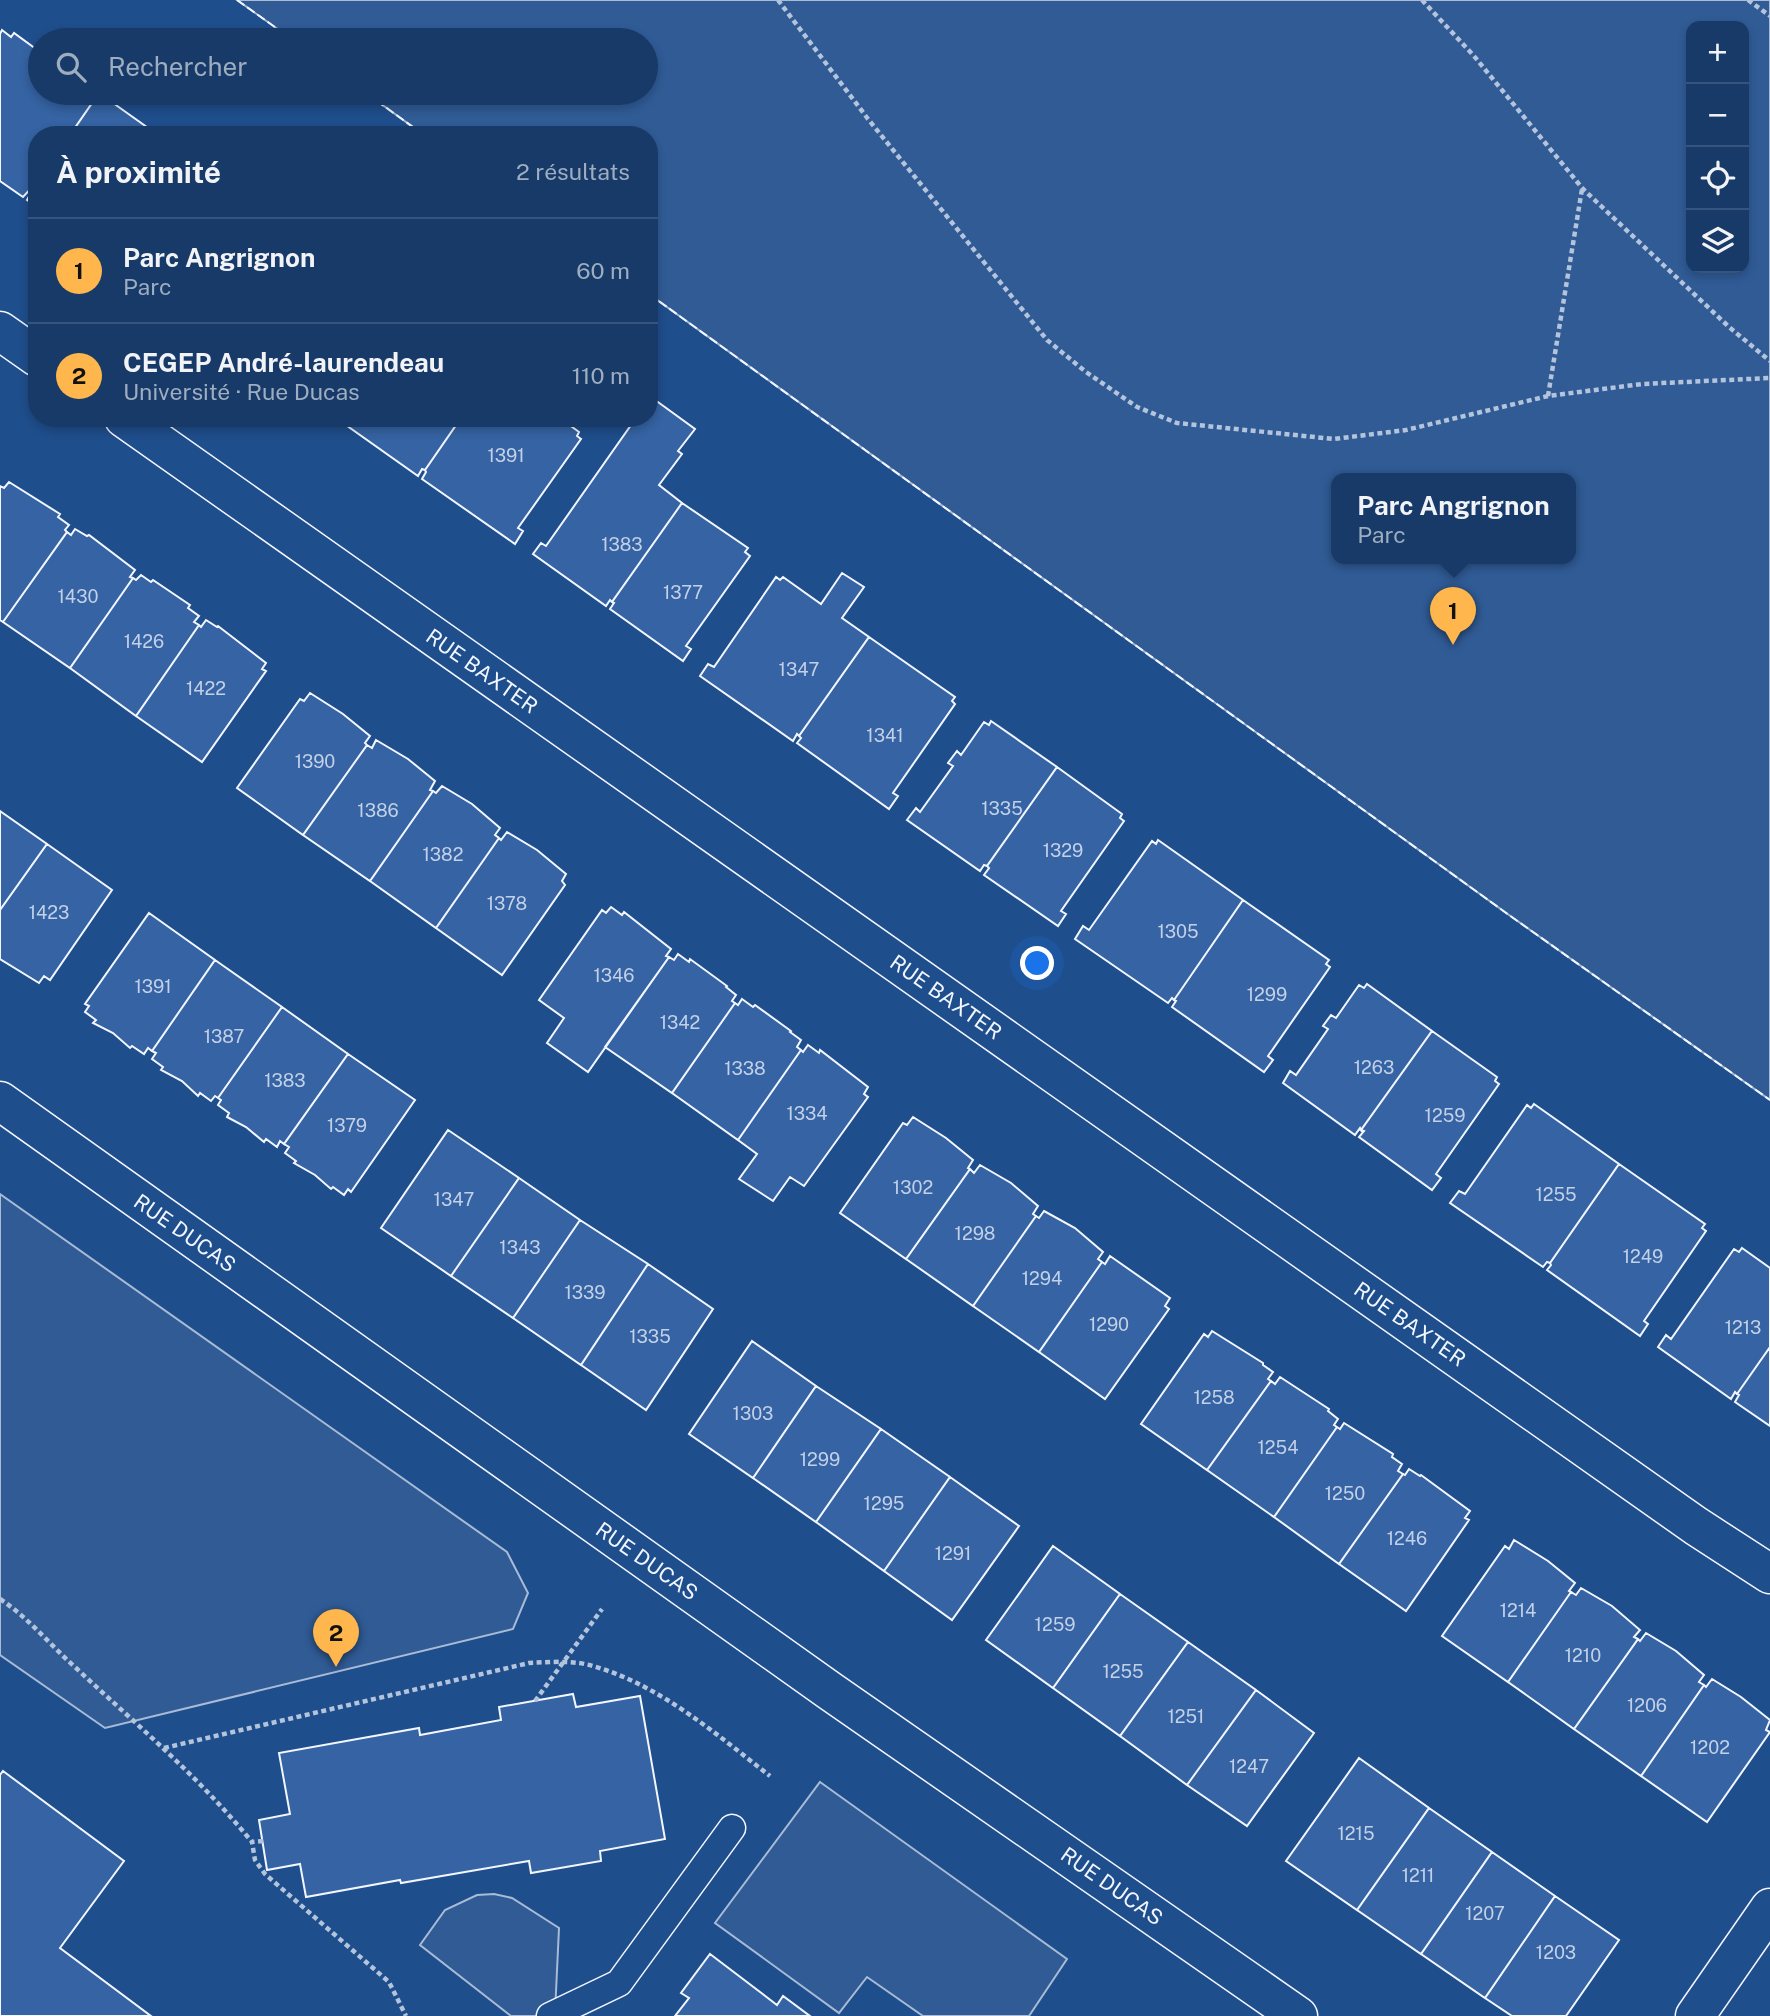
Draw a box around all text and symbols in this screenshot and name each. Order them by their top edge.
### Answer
map controls [1686,21,1749,273]
button: + [1686,21,1749,84]
search box [28,28,658,105]
icon: search [52,48,90,86]
text: Rechercher [108,51,247,82]
button: − [1686,84,1749,147]
button: locate [1686,147,1749,210]
text: À proximité [56,154,221,190]
text: 2 résultats [516,158,630,185]
button: layers [1686,210,1749,273]
text: Parc Angrignon [123,242,315,273]
text: 1 [74,257,84,284]
text: 60 m [576,257,630,284]
text: Parc [123,273,171,300]
text: CEGEP André-laurendeau [123,347,444,378]
text: 2 [72,362,86,389]
text: 110 m [572,362,630,389]
text: Université · Rue Ducas [123,378,360,405]
house number: 1391 [487,445,525,466]
popup [1331,473,1576,564]
text: Parc Angrignon [1357,490,1550,521]
text: Parc [1357,521,1406,548]
house number: 1383 [601,534,643,555]
house number: 1377 [663,582,703,603]
house number: 1430 [58,586,98,607]
pin: 1 [1430,587,1476,645]
street label: RUE BAXTER [421,623,543,719]
house number: 1426 [124,631,164,652]
house number: 1347 [779,659,819,680]
house number: 1422 [186,678,226,699]
house number: 1341 [866,725,904,746]
house number: 1390 [295,751,335,772]
house number: 1335 [981,798,1023,819]
house number: 1386 [357,800,399,821]
house number: 1329 [1043,840,1083,861]
house number: 1382 [423,844,463,865]
house number: 1378 [487,893,527,914]
house number: 1423 [29,902,69,923]
house number: 1305 [1157,921,1199,942]
your location [1020,946,1054,980]
street label: RUE BAXTER [885,949,1007,1045]
house number: 1346 [593,965,635,986]
house number: 1391 [134,976,172,997]
house number: 1299 [1247,984,1287,1005]
house number: 1342 [660,1012,700,1033]
house number: 1387 [204,1026,244,1047]
house number: 1263 [1354,1057,1394,1078]
house number: 1338 [724,1058,766,1079]
house number: 1383 [264,1070,306,1091]
house number: 1334 [786,1103,828,1124]
house number: 1259 [1425,1105,1465,1126]
house number: 1379 [327,1115,367,1136]
house number: 1302 [893,1177,933,1198]
house number: 1255 [1535,1184,1577,1205]
street label: RUE DUCAS [129,1189,241,1277]
house number: 1347 [434,1189,474,1210]
house number: 1298 [955,1223,995,1244]
house number: 1343 [499,1237,541,1258]
house number: 1249 [1623,1246,1663,1267]
house number: 1294 [1022,1268,1062,1289]
street label: RUE BAXTER [1349,1276,1471,1372]
house number: 1339 [564,1282,606,1303]
house number: 1290 [1089,1314,1129,1335]
house number: 1213 [1725,1317,1761,1338]
house number: 1335 [629,1326,671,1347]
house number: 1258 [1193,1387,1235,1408]
house number: 1303 [733,1403,773,1424]
house number: 1254 [1258,1437,1298,1458]
house number: 1299 [800,1449,840,1470]
house number: 1250 [1325,1483,1365,1504]
house number: 1295 [864,1493,904,1514]
street label: RUE DUCAS [591,1517,703,1605]
house number: 1246 [1387,1528,1427,1549]
house number: 1291 [935,1543,971,1564]
house number: 1214 [1500,1600,1536,1621]
pin: 2 [313,1609,359,1667]
house number: 1259 [1035,1614,1075,1635]
house number: 1210 [1565,1645,1601,1666]
house number: 1255 [1102,1661,1144,1682]
house number: 1206 [1627,1695,1667,1716]
house number: 1251 [1168,1706,1204,1727]
house number: 1202 [1690,1737,1730,1758]
house number: 1247 [1229,1756,1269,1777]
house number: 1215 [1338,1823,1374,1844]
street label: RUE DUCAS [1056,1842,1168,1930]
house number: 1211 [1402,1865,1434,1886]
house number: 1207 [1465,1903,1505,1924]
house number: 1203 [1536,1942,1576,1963]

